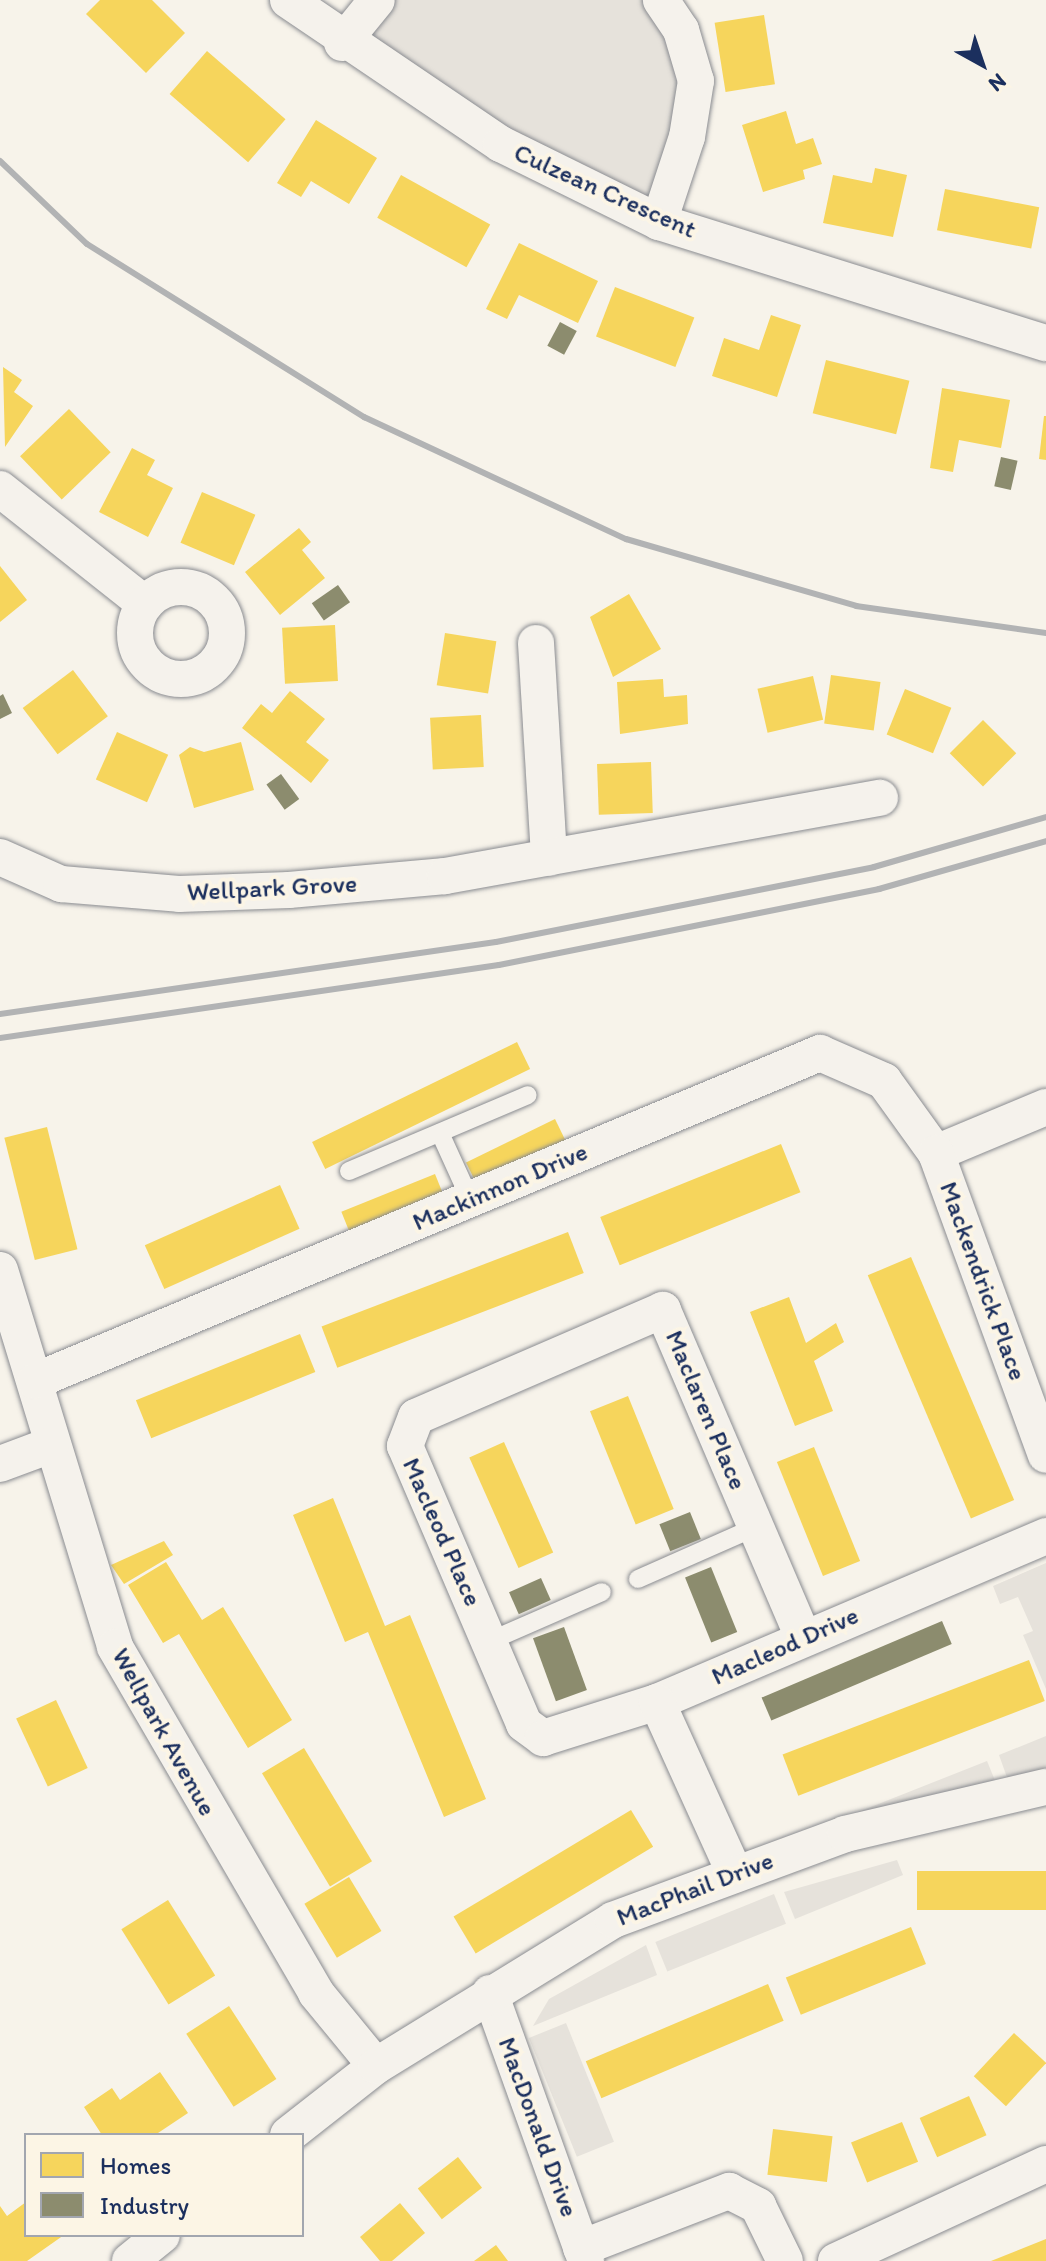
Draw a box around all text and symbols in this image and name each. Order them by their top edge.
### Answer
north arrow [942,24,1022,104]
text: N [983,68,1012,98]
street label: Culzean Crescent [509,137,701,245]
street label: Wellpark Grove [186,868,358,908]
street label: Mackinnon Drive [408,1136,592,1238]
street label: Mackendrick Place [933,1178,1033,1384]
street label: Maclaren Place [658,1326,754,1494]
street label: Macleod Place [395,1453,489,1611]
street label: Macleod Drive [707,1600,863,1692]
street label: Wellpark Avenue [105,1643,223,1821]
street label: MacPhail Drive [612,1845,778,1933]
street label: MacDonald Drive [491,2033,585,2221]
legend [24,2133,304,2237]
text: Homes [100,2151,171,2180]
text: Industry [100,2191,189,2220]

